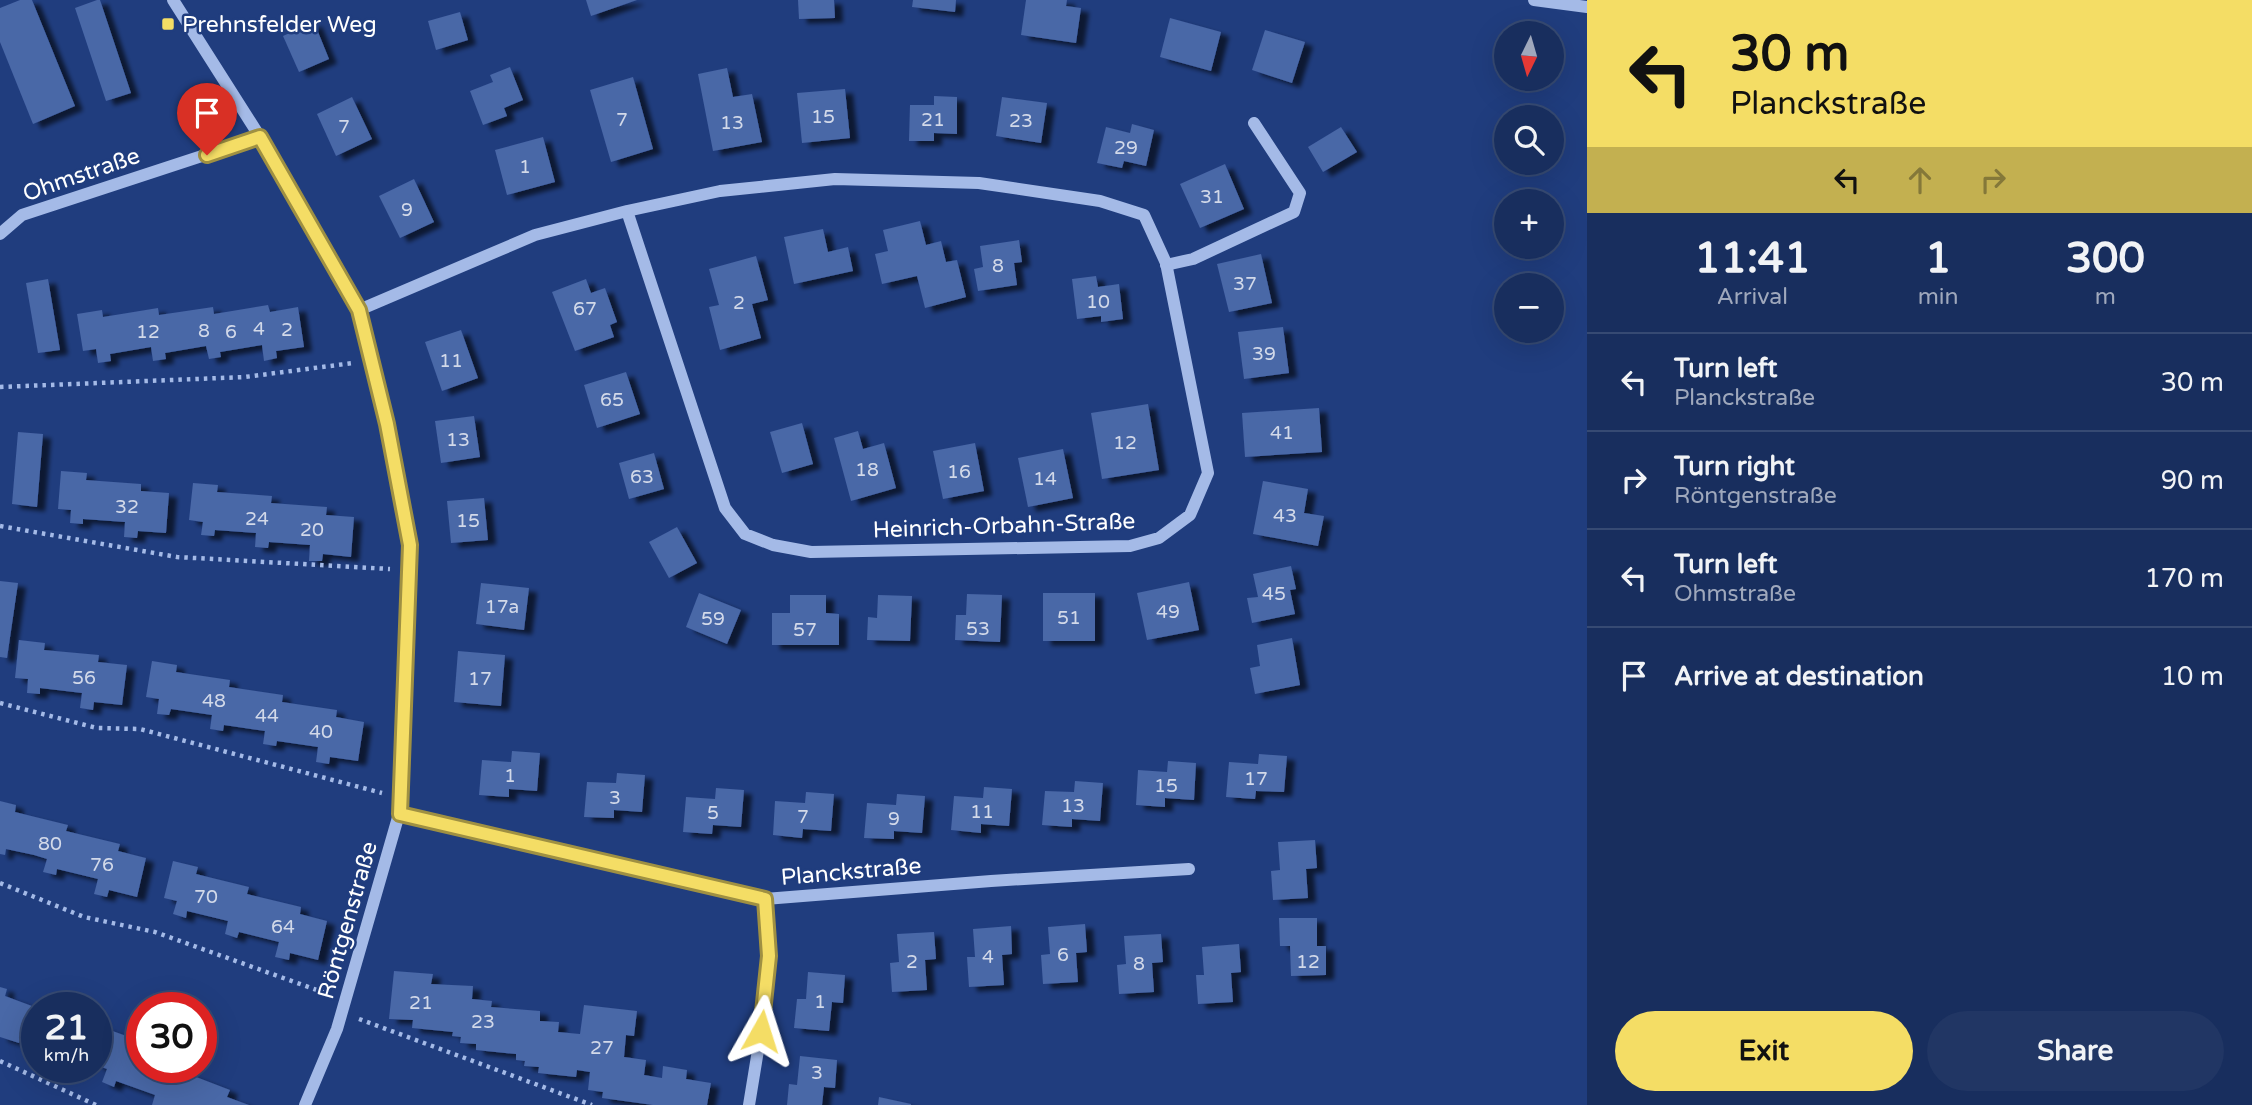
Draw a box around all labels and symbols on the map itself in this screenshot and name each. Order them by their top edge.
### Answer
place label: Prehnsfelder Weg [182,11,377,39]
marker: Prehnsfelder Weg [160,16,176,32]
north arrow [1494,21,1564,91]
pin [177,83,237,155]
house number: 15 [811,106,835,128]
house number: 7 [616,109,628,131]
house number: 21 [921,109,945,131]
house number: 23 [1009,110,1033,132]
house number: 13 [720,112,744,134]
house number: 7 [338,116,350,138]
house number: 29 [1114,137,1138,159]
street label: Ohmstraße [19,142,144,208]
house number: 1 [519,156,531,178]
house number: 31 [1200,186,1224,208]
house number: 9 [401,199,413,221]
house number: 8 [992,255,1004,277]
house number: 37 [1233,273,1257,295]
house number: 10 [1086,291,1110,313]
house number: 2 [733,292,745,314]
house number: 67 [573,298,597,320]
house number: 4 [253,318,265,340]
house number: 2 [281,319,293,341]
house number: 8 [198,320,210,342]
house number: 12 [136,321,160,343]
house number: 6 [225,321,237,343]
house number: 39 [1252,343,1276,365]
house number: 11 [439,350,463,372]
house number: 65 [600,389,624,411]
house number: 41 [1270,422,1294,444]
house number: 13 [446,429,470,451]
house number: 12 [1113,432,1137,454]
house number: 18 [855,459,879,481]
house number: 16 [947,461,971,483]
house number: 63 [630,466,654,488]
house number: 14 [1033,468,1057,490]
house number: 32 [115,496,139,518]
house number: 43 [1273,505,1297,527]
street label: Heinrich-Orbahn-Straße [872,507,1136,545]
house number: 24 [245,508,269,530]
house number: 15 [456,510,480,532]
house number: 20 [300,519,324,541]
house number: 45 [1262,583,1286,605]
house number: 17a [485,596,519,618]
house number: 49 [1156,601,1180,623]
house number: 51 [1057,607,1081,629]
house number: 59 [701,608,725,630]
house number: 53 [966,618,990,640]
house number: 57 [793,619,817,641]
house number: 56 [72,667,96,689]
house number: 17 [468,668,492,690]
house number: 48 [202,690,226,712]
house number: 44 [255,705,279,727]
house number: 40 [309,721,333,743]
house number: 1 [504,765,516,787]
house number: 17 [1244,768,1268,790]
house number: 15 [1154,775,1178,797]
house number: 3 [609,787,621,809]
house number: 13 [1061,795,1085,817]
house number: 11 [970,801,994,823]
house number: 5 [707,802,719,824]
house number: 7 [797,806,809,828]
house number: 9 [888,808,900,830]
house number: 80 [38,833,62,855]
street label: Röntgenstraße [312,838,384,1002]
street label: Planckstraße [780,852,923,892]
house number: 76 [90,854,114,876]
house number: 70 [194,886,218,908]
house number: 64 [271,916,295,938]
house number: 6 [1057,944,1069,966]
house number: 4 [982,946,994,968]
house number: 2 [906,951,918,973]
house number: 12 [1296,951,1320,973]
house number: 8 [1133,953,1145,975]
house number: 1 [814,991,826,1013]
speed limit sign: 30 [126,992,217,1083]
house number: 21 [409,992,433,1014]
position arrow [724,994,798,1068]
house number: 23 [471,1011,495,1033]
house number: 27 [590,1037,614,1059]
house number: 3 [811,1062,823,1084]

